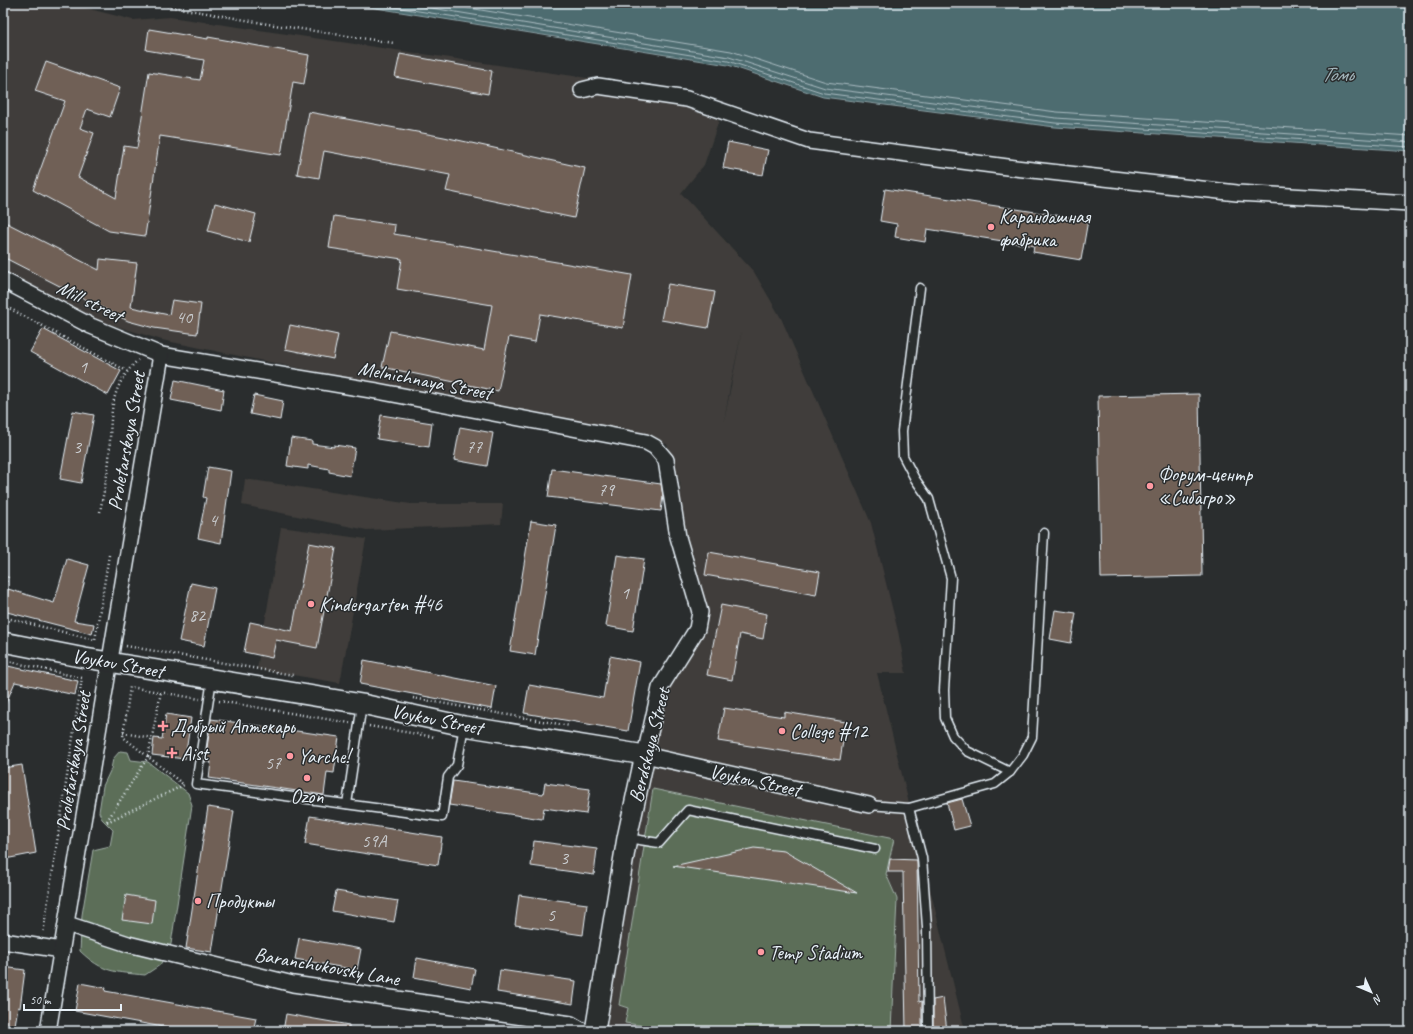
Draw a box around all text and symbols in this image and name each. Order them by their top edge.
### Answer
water label: Томь [1321,61,1356,87]
place label: Карандашная фабрика [999,204,1092,252]
marker: Карандашная фабрика [986,222,996,232]
street label: Mill street [53,275,130,330]
house number: 40 [176,306,194,328]
street label: Melnichnaya Street [356,355,497,406]
house number: 1 [79,356,88,378]
street label: Proletarskaya Street [102,367,151,513]
house number: 3 [73,436,83,458]
house number: 77 [466,436,483,458]
place label: Форум-центр «Сибагро» [1158,462,1254,510]
house number: 79 [598,479,616,501]
marker: Форум-центр «Сибагро» [1145,481,1155,491]
house number: 4 [209,509,219,531]
house number: 1 [621,582,630,604]
place label: Kindergarten #46 [319,592,443,617]
marker: Kindergarten #46 [306,599,316,609]
house number: 82 [189,604,207,626]
street label: Voykov Street [70,643,169,684]
street label: Berdskaya Street [623,683,676,805]
street label: Proletarskaya Street [50,687,97,833]
street label: Voykov Street [389,698,488,741]
place label: Добрый Аптекарь [171,714,296,739]
place label: College #12 [790,719,869,744]
marker: Добрый Аптекарь [158,721,168,731]
marker: College #12 [777,726,787,736]
place label: Aist [181,741,211,766]
place label: Yarche! [298,744,353,769]
marker: Aist [166,747,178,759]
marker: Yarche! [285,751,295,761]
house number: 57 [265,752,282,774]
street label: Voykov Street [707,759,806,803]
marker: Ozon [302,773,312,783]
place label: Ozon [291,784,324,809]
house number: 59А [361,830,388,852]
house number: 3 [560,847,570,869]
place label: Продукты [206,889,275,914]
marker: Продукты [193,896,203,906]
house number: 5 [547,904,556,926]
place label: Temp Stadium [769,940,864,965]
street label: Baranchukovsky Lane [252,941,403,992]
marker: Temp Stadium [756,947,766,957]
north arrow [1351,972,1391,1012]
scale bar [24,986,121,1012]
text: 50 m [30,992,52,1008]
text: N [1369,992,1386,1008]

